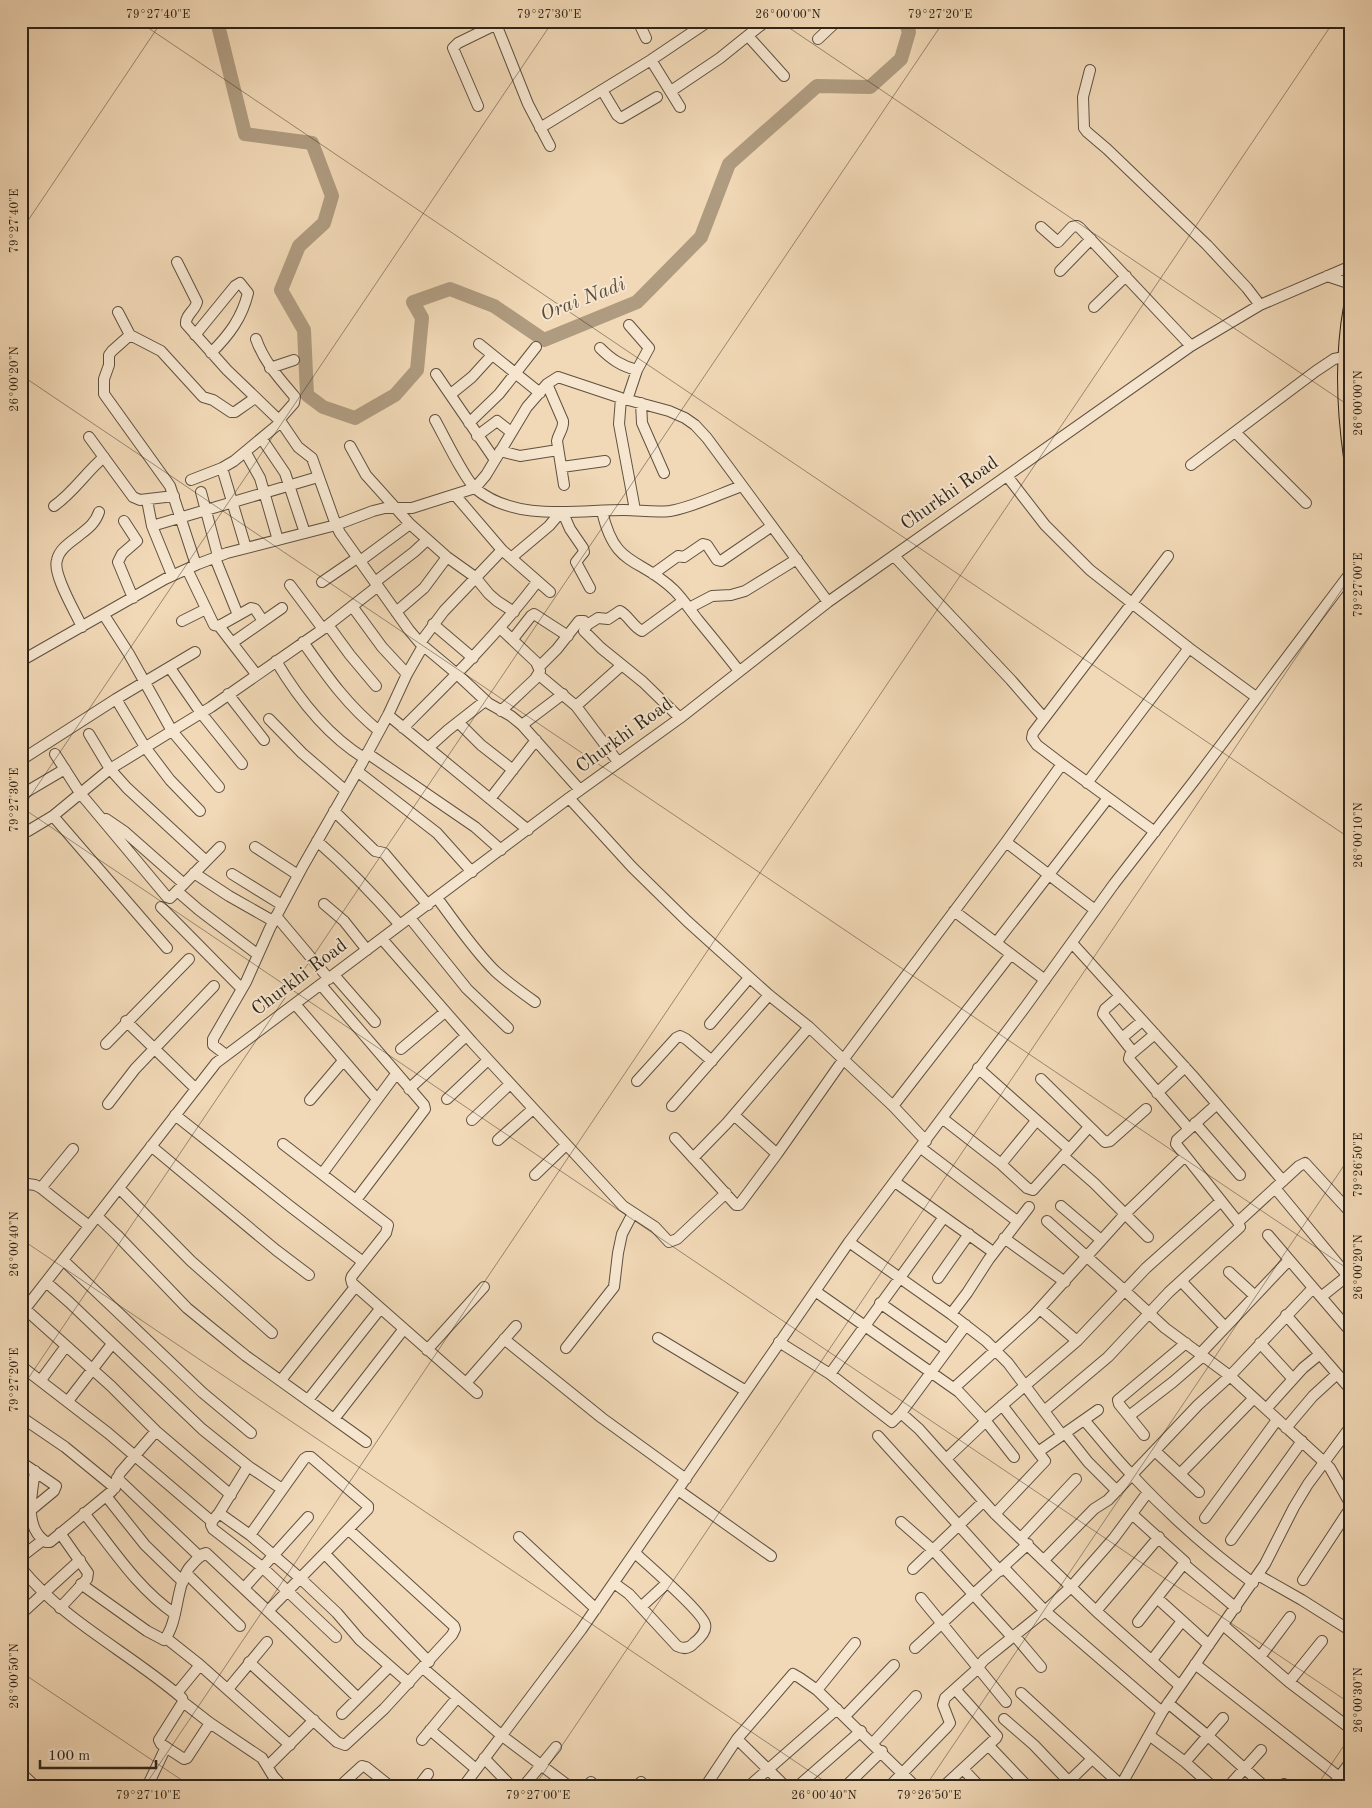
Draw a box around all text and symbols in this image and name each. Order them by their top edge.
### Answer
text: 79°27'40"E [126,9,190,21]
text: 79°27'30"E [517,9,581,21]
text: 26°00'00"N [755,9,821,21]
text: 79°27'20"E [908,9,972,21]
text: 79°27'40"E [9,189,21,253]
water label: Orai Nadi [538,274,629,325]
text: 26°00'20"N [9,346,21,412]
text: 26°00'00"N [1353,370,1365,436]
street label: Churkhi Road [898,453,1002,534]
text: 79°27'00"E [1353,553,1365,617]
street label: Churkhi Road [573,695,677,777]
text: 79°27'30"E [9,768,21,832]
text: 26°00'10"N [1353,802,1365,868]
street label: Churkhi Road [249,936,351,1020]
text: 79°26'50"E [1352,1133,1365,1197]
text: 26°00'40"N [9,1211,21,1277]
text: 26°00'20"N [1353,1234,1365,1300]
text: 79°27'20"E [9,1348,21,1412]
text: 26°00'50"N [8,1643,21,1709]
text: 26°00'30"N [1353,1667,1365,1733]
scale bar [40,1738,156,1770]
text: 100 m [48,1749,90,1764]
text: 79°26'50"E [897,1789,961,1802]
text: 79°27'10"E [116,1790,180,1802]
text: 79°27'00"E [506,1790,570,1802]
text: 26°00'40"N [791,1790,857,1802]

